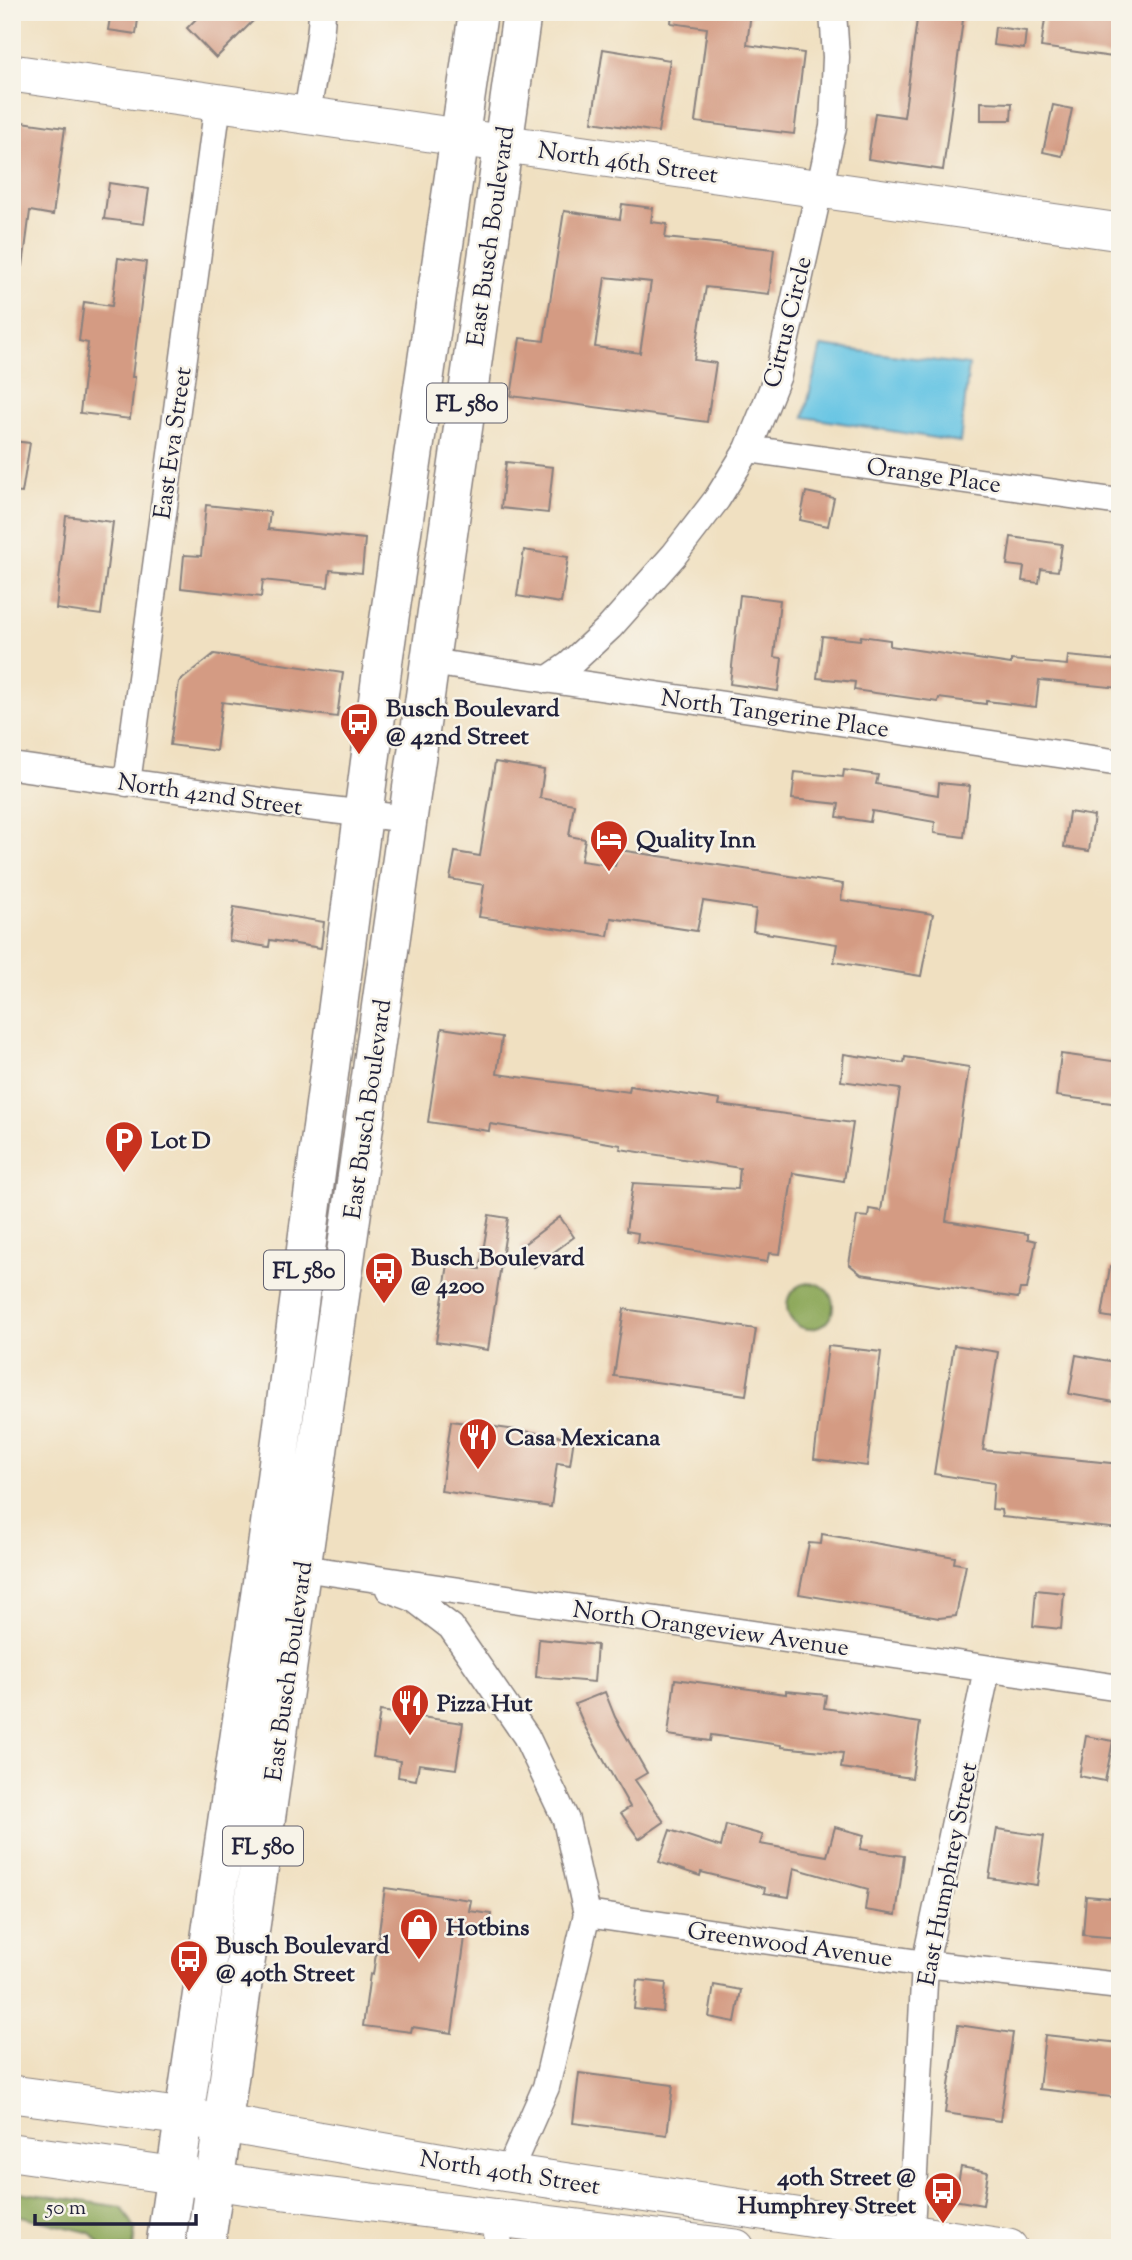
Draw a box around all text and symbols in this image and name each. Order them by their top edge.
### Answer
street label: East Busch Boulevard [460,124,524,348]
street label: North 46th Street [536,135,720,193]
street label: Citrus Circle [756,253,822,392]
street label: East Eva Street [146,365,201,522]
road number: FL 580 [427,384,507,422]
street label: Orange Place [864,451,1003,503]
street label: North Tangerine Place [658,682,891,748]
place label: Busch Boulevard @ 42nd Street [386,693,560,755]
bus stop icon: Busch Boulevard @ 42nd Street [338,701,380,756]
street label: North 42nd Street [115,766,304,826]
hotel icon: Quality Inn [588,818,630,873]
place label: Quality Inn [636,824,757,858]
street label: East Busch Boulevard [337,997,401,1221]
parking icon: Lot D [103,1119,145,1174]
place label: Lot D [151,1125,211,1159]
place label: Busch Boulevard @ 4200 [411,1242,585,1304]
road number: FL 580 [264,1250,344,1289]
bus stop icon: Busch Boulevard @ 4200 [363,1250,405,1305]
restaurant icon: Casa Mexicana [457,1416,499,1471]
place label: Casa Mexicana [505,1422,661,1456]
street label: East Busch Boulevard [258,1559,322,1783]
street label: North Orangeview Avenue [570,1594,851,1666]
restaurant icon: Pizza Hut [389,1682,431,1737]
place label: Pizza Hut [437,1688,533,1722]
street label: East Humphrey Street [911,1760,987,1989]
road number: FL 580 [223,1826,303,1866]
shop icon: Hotbins [398,1906,440,1961]
place label: Hotbins [446,1912,530,1946]
street label: Greenwood Avenue [685,1915,895,1977]
place label: Busch Boulevard @ 40th Street [216,1930,390,1992]
bus stop icon: Busch Boulevard @ 40th Street [168,1938,210,1993]
street label: North 40th Street [417,2143,602,2205]
place label: 40th Street @ Humphrey Street [738,2162,917,2224]
bus stop icon: 40th Street @ Humphrey Street [922,2170,964,2225]
scale bar [35,2183,196,2227]
text: 50 m [45,2194,86,2224]

